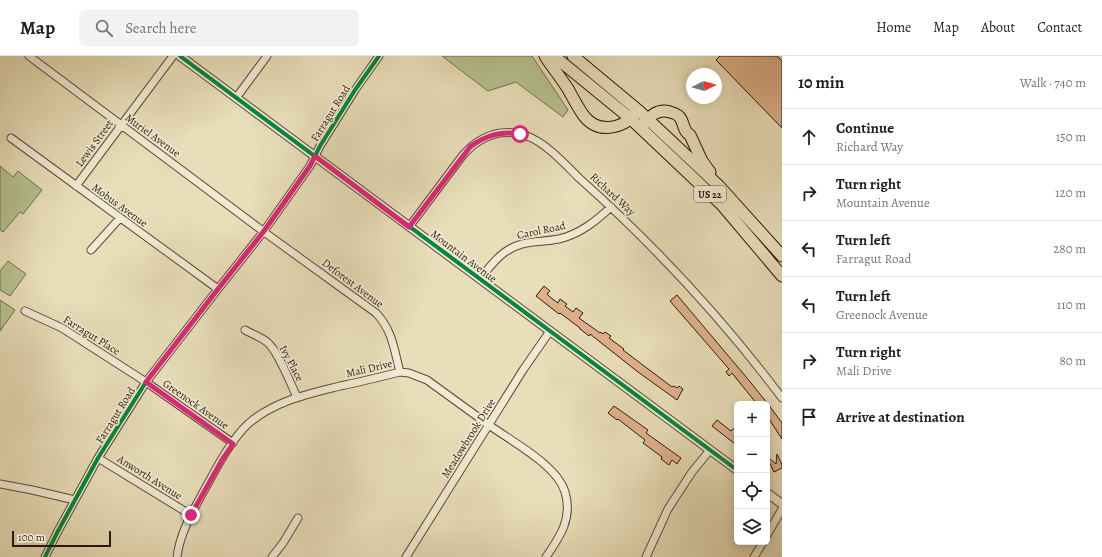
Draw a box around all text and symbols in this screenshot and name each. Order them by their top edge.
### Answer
search box [79,10,359,46]
text: Map [20,15,55,41]
icon: search [93,17,115,39]
text: Search here [125,18,197,38]
text: Home [876,18,911,37]
text: Map [933,18,959,37]
text: About [981,18,1015,37]
text: Contact [1037,18,1082,37]
north arrow [686,68,722,104]
text: 10 min [798,71,844,94]
text: Walk · 740 m [1020,74,1086,91]
street label: Farragut Road [307,82,354,144]
street label: Muriel Avenue [122,110,183,161]
street label: Lewis Street [72,116,117,170]
text: Continue [836,118,894,138]
route start [511,125,529,143]
icon: ahead [798,126,820,148]
text: 150 m [1056,128,1086,145]
text: Richard Way [836,138,903,155]
street label: Richard Way [587,170,639,219]
text: Turn right [836,174,901,194]
street label: Mobus Avenue [89,180,151,231]
icon: right [798,182,820,204]
text: 120 m [1055,184,1086,201]
road number: US 22 [694,186,726,202]
text: Mountain Avenue [836,194,930,211]
street label: Carol Road [515,218,567,243]
street label: Mountain Avenue [427,227,500,286]
text: Turn left [836,230,891,250]
icon: left [798,238,820,260]
text: 280 m [1053,240,1086,257]
text: Farragut Road [836,250,912,267]
street label: Deforest Avenue [319,255,387,312]
text: Turn left [836,286,891,306]
icon: left [798,294,820,316]
text: 110 m [1057,296,1086,313]
text: Greenock Avenue [836,306,928,323]
street label: Farragut Place [60,312,123,359]
text: Turn right [836,342,901,362]
street label: Ivy Place [276,343,307,384]
icon: right [798,350,820,372]
text: 80 m [1059,352,1086,369]
street label: Mali Drive [345,356,394,381]
text: Mali Drive [836,362,892,379]
street label: Greenock Avenue [160,376,232,433]
street label: Farragut Road [92,384,139,446]
street label: Meadowbrook Drive [438,396,499,481]
map controls [734,401,770,545]
button: + [734,401,770,437]
icon: arrive [798,406,820,428]
text: Arrive at destination [836,407,965,427]
button: − [734,437,770,473]
street label: Anworth Avenue [114,451,185,503]
button: locate [734,473,770,509]
route end [182,506,200,524]
button: layers [734,509,770,545]
scale bar [12,529,111,548]
text: 100 m [18,530,45,545]

